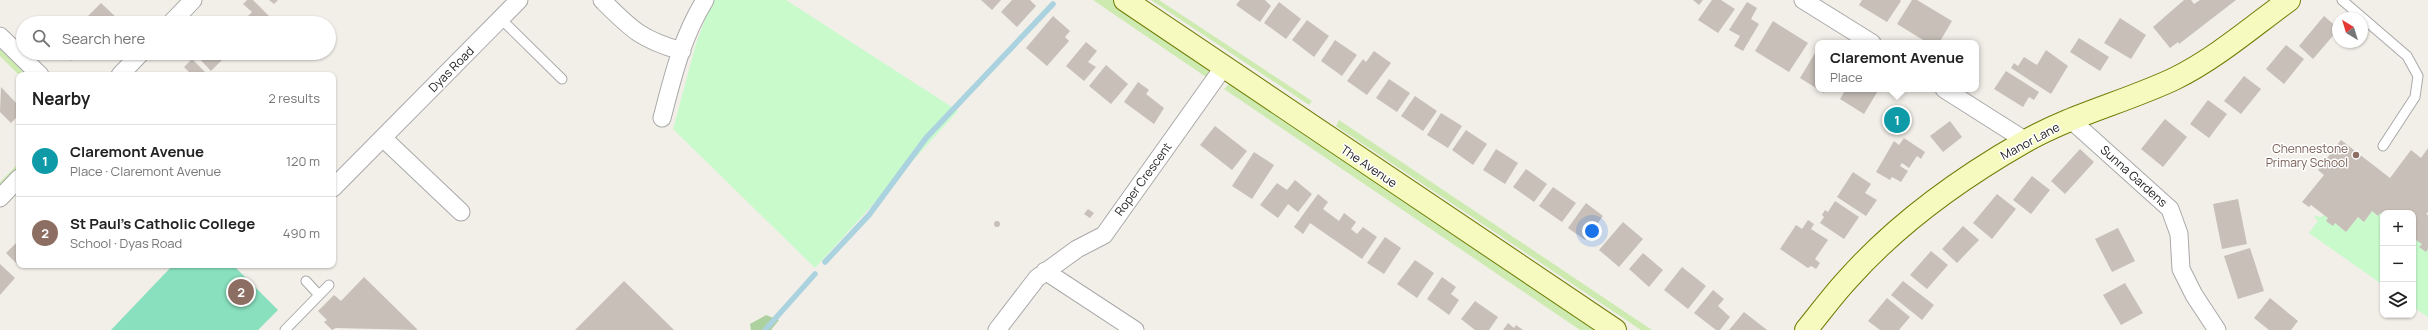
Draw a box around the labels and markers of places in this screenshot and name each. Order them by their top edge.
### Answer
pin: 1 [1884,105,1910,135]
place label: Chennestone Primary School [2266,140,2348,171]
marker: Chennestone Primary School [2351,150,2361,160]
pin: 2 [228,277,254,307]

